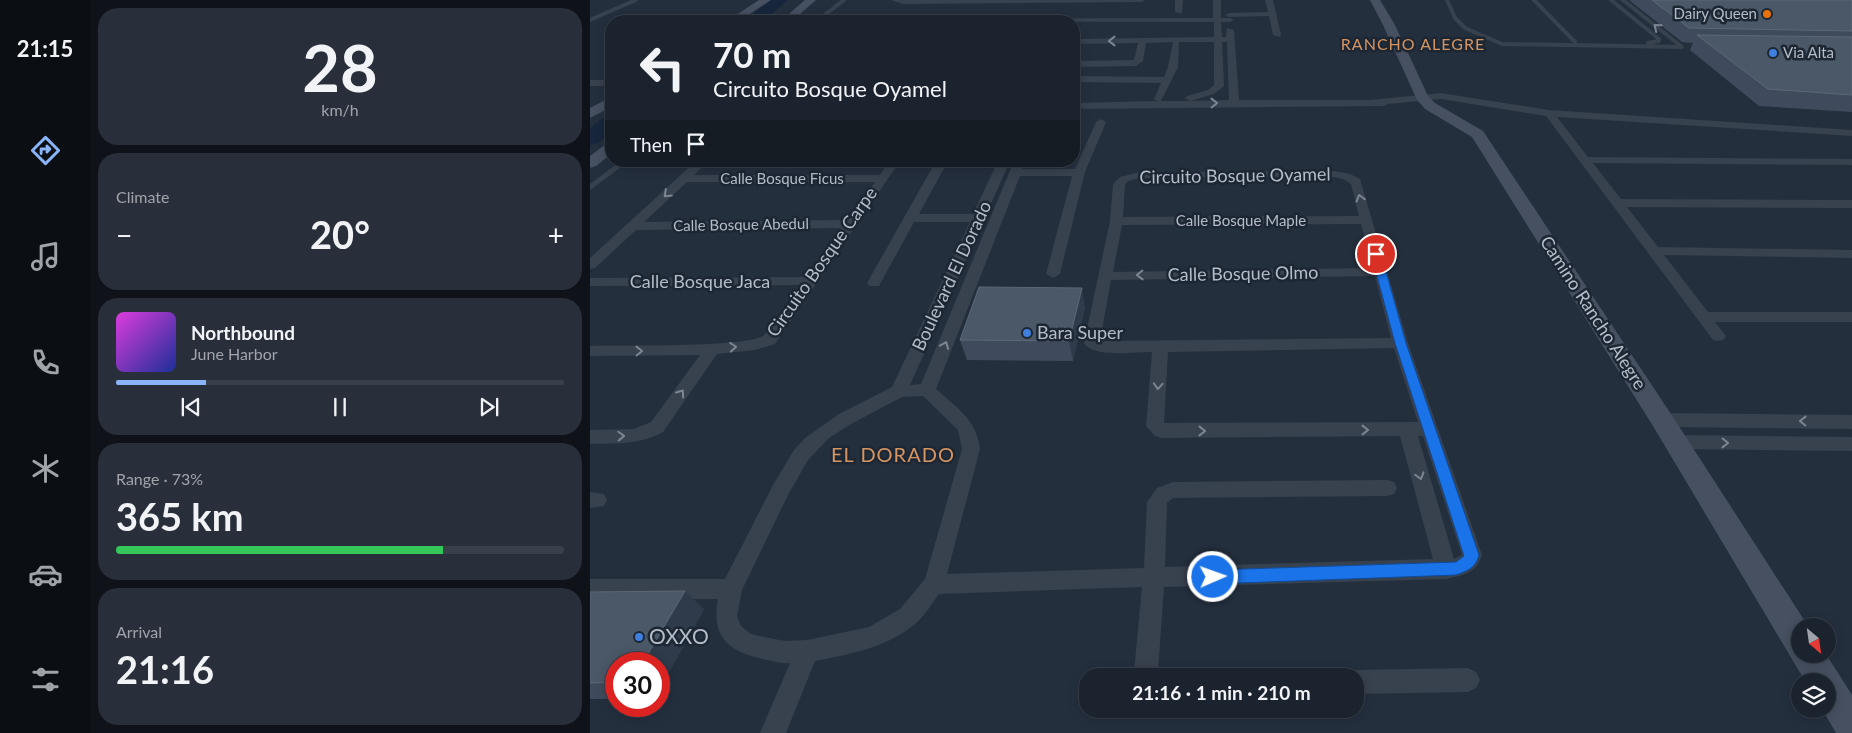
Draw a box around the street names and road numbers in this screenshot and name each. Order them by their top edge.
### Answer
street label: Circuito Bosque Oyamel [1139,162,1331,188]
street label: Calle Bosque Ficus [720,169,844,187]
street label: Circuito Bosque Carpe [761,182,881,340]
street label: Boulevard El Dorado [907,197,995,354]
street label: Calle Bosque Maple [1176,211,1306,229]
street label: Calle Bosque Abedul [673,214,809,234]
street label: Camino Rancho Alegre [1536,231,1652,393]
street label: Calle Bosque Olmo [1167,261,1319,285]
street label: Calle Bosque Jaca [630,270,770,292]

